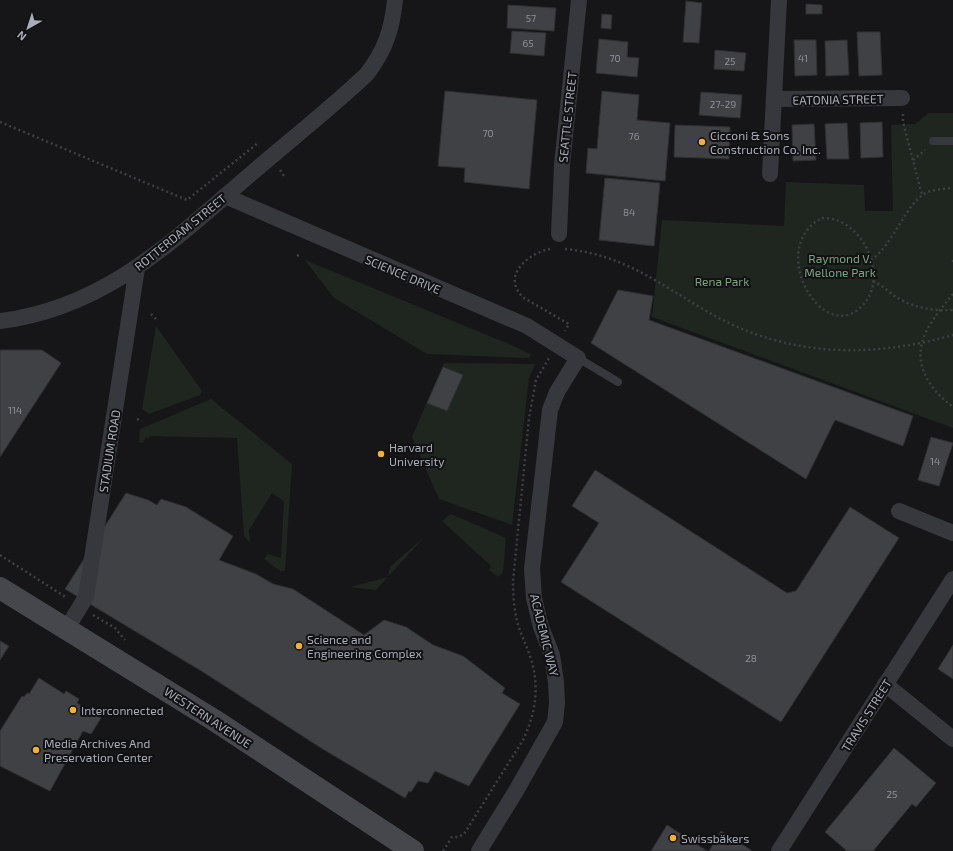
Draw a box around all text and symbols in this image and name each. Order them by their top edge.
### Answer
north arrow [8,8,48,48]
house number: 57 [526,12,536,24]
text: N [14,29,29,44]
house number: 65 [522,37,534,49]
house number: 70 [609,52,621,64]
house number: 41 [798,52,808,64]
house number: 25 [725,55,735,67]
street label: SEATTLE STREET [555,71,579,163]
street label: EATONIA STREET [792,91,884,107]
house number: 27-29 [710,98,736,110]
house number: 70 [482,127,494,139]
place label: Cicconi & Sons Construction Co. Inc. [710,128,821,156]
house number: 76 [629,130,640,142]
marker: Cicconi & Sons Construction Co. Inc. [697,137,707,147]
street label: ROTTERDAM STREET [132,191,229,273]
house number: 84 [623,206,635,218]
park label: Raymond V. Mellone Park [804,251,876,279]
street label: SCIENCE DRIVE [363,252,443,296]
park label: Rena Park [695,274,749,288]
house number: 114 [8,404,22,416]
street label: STADIUM ROAD [96,409,122,493]
place label: Harvard University [389,440,445,468]
marker: Harvard University [376,449,386,459]
house number: 14 [930,455,940,467]
street label: ACADEMIC WAY [528,592,562,678]
place label: Science and Engineering Complex [307,632,422,660]
marker: Science and Engineering Complex [294,641,304,651]
house number: 28 [745,652,757,664]
street label: TRAVIS STREET [838,676,894,754]
street label: WESTERN AVENUE [162,684,254,751]
place label: Interconnected [81,703,164,717]
marker: Interconnected [68,705,78,715]
place label: Media Archives And Preservation Center [44,736,153,764]
marker: Media Archives And Preservation Center [31,745,41,755]
house number: 25 [887,788,897,800]
place label: Swissbäkers [681,831,749,845]
marker: Swissbäkers [668,833,678,843]

